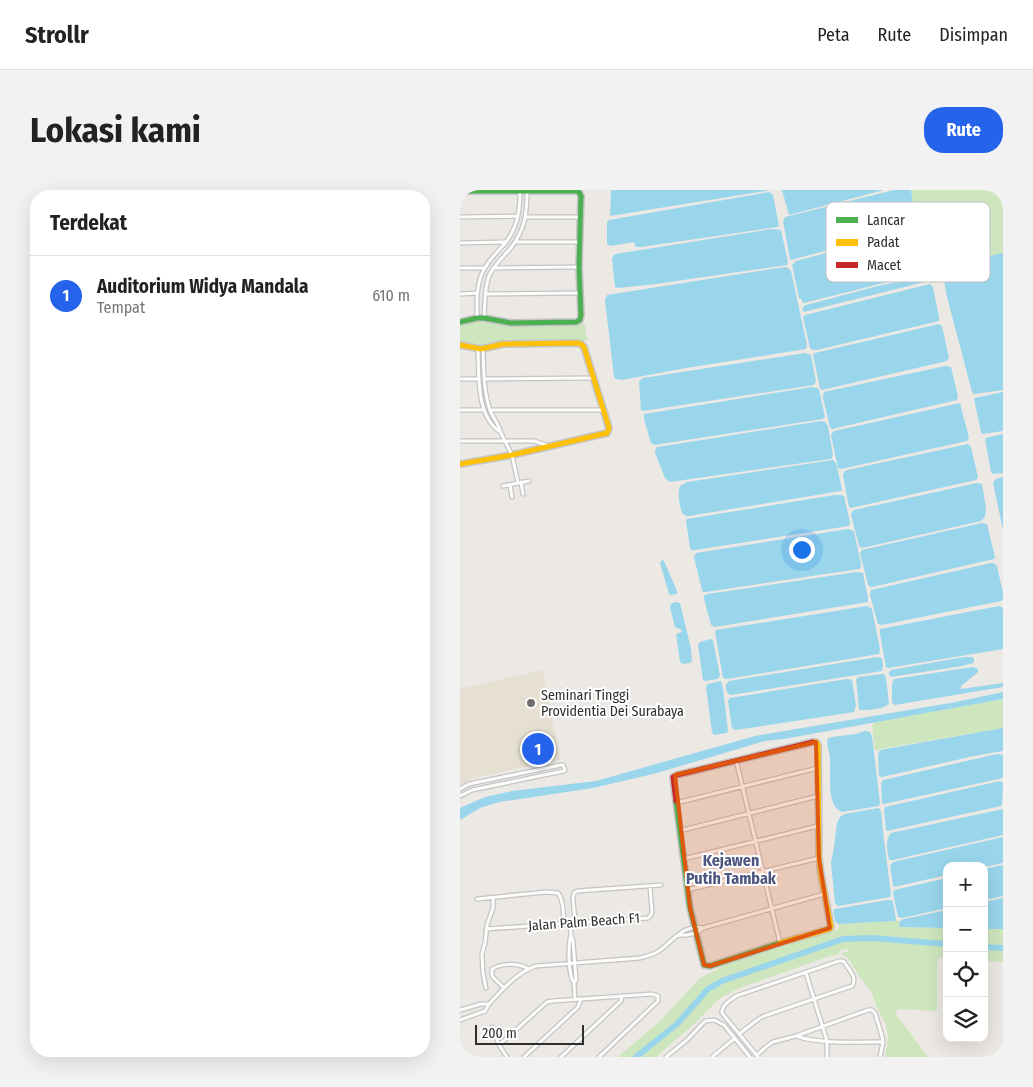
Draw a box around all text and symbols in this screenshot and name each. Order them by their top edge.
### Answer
text: Strollr [25,21,89,49]
text: Peta [817,24,849,46]
text: Rute [877,24,911,46]
text: Disimpan [939,24,1008,46]
button: Rute [924,107,1003,153]
text: Lokasi kami [30,109,201,151]
legend [826,202,990,282]
text: Terdekat [50,210,127,236]
text: Lancar [867,212,905,229]
text: Padat [867,234,900,251]
text: Macet [867,257,901,274]
text: Auditorium Widya Mandala [97,275,308,298]
text: 1 [63,286,69,305]
text: 610 m [372,286,410,305]
text: Tempat [97,298,145,317]
your location [789,537,815,563]
place label: Seminari Tinggi Providentia Dei Surabaya [541,687,684,720]
marker: Seminari Tinggi Providentia Dei Surabaya [525,697,537,709]
pin: 1 [522,730,554,768]
district label: Kejawen Putih Tambak [686,851,777,888]
map controls [943,862,988,1042]
button: + [943,862,988,907]
button: − [943,907,988,952]
street label: Jalan Palm Beach F1 [528,910,640,934]
button: locate [943,952,988,997]
button: layers [943,997,988,1042]
scale bar [475,1022,584,1045]
text: 200 m [482,1025,517,1042]

